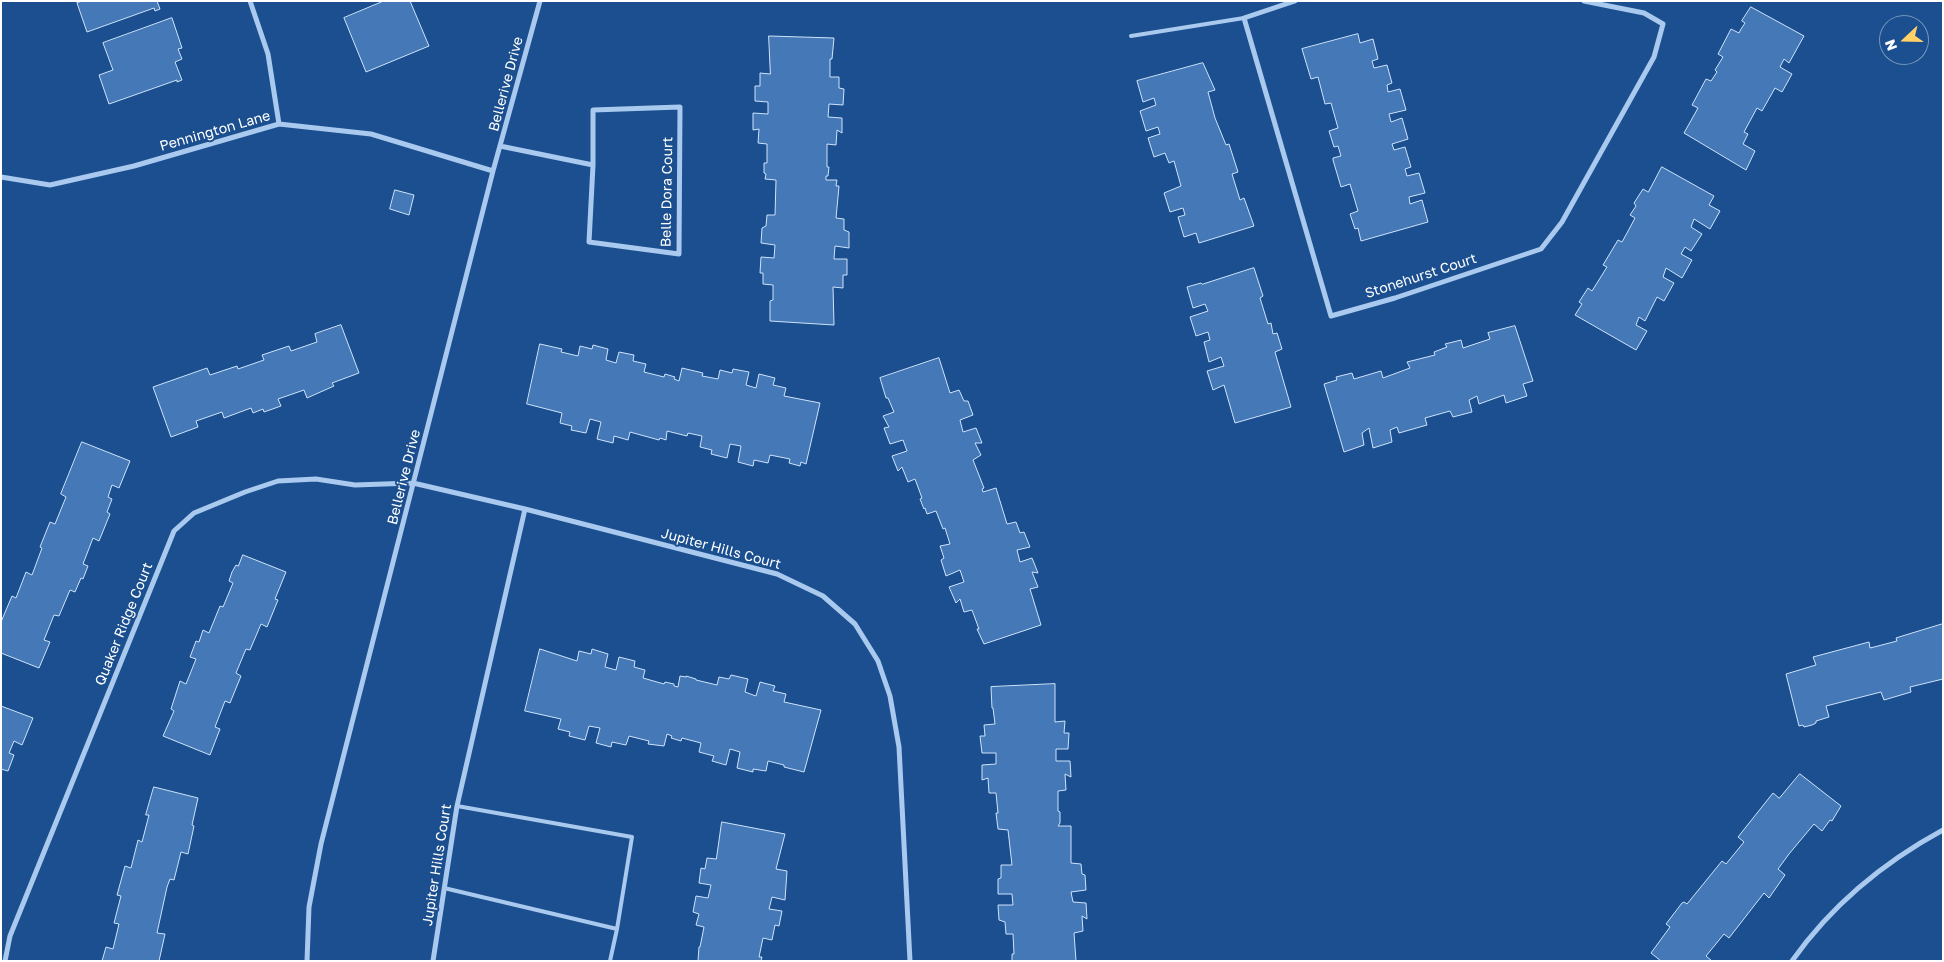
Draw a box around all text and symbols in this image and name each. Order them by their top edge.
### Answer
north arrow [1879,15,1929,65]
street label: Bellerive Drive [485,35,527,133]
text: N [1881,37,1900,53]
street label: Pennington Lane [158,107,272,155]
street label: Belle Dora Court [658,137,676,247]
street label: Stonehurst Court [1363,250,1479,302]
street label: Bellerive Drive [384,428,424,526]
street label: Jupiter Hills Court [659,525,783,573]
street label: Quaker Ridge Court [92,560,156,688]
street label: Jupiter Hills Court [419,803,455,927]

